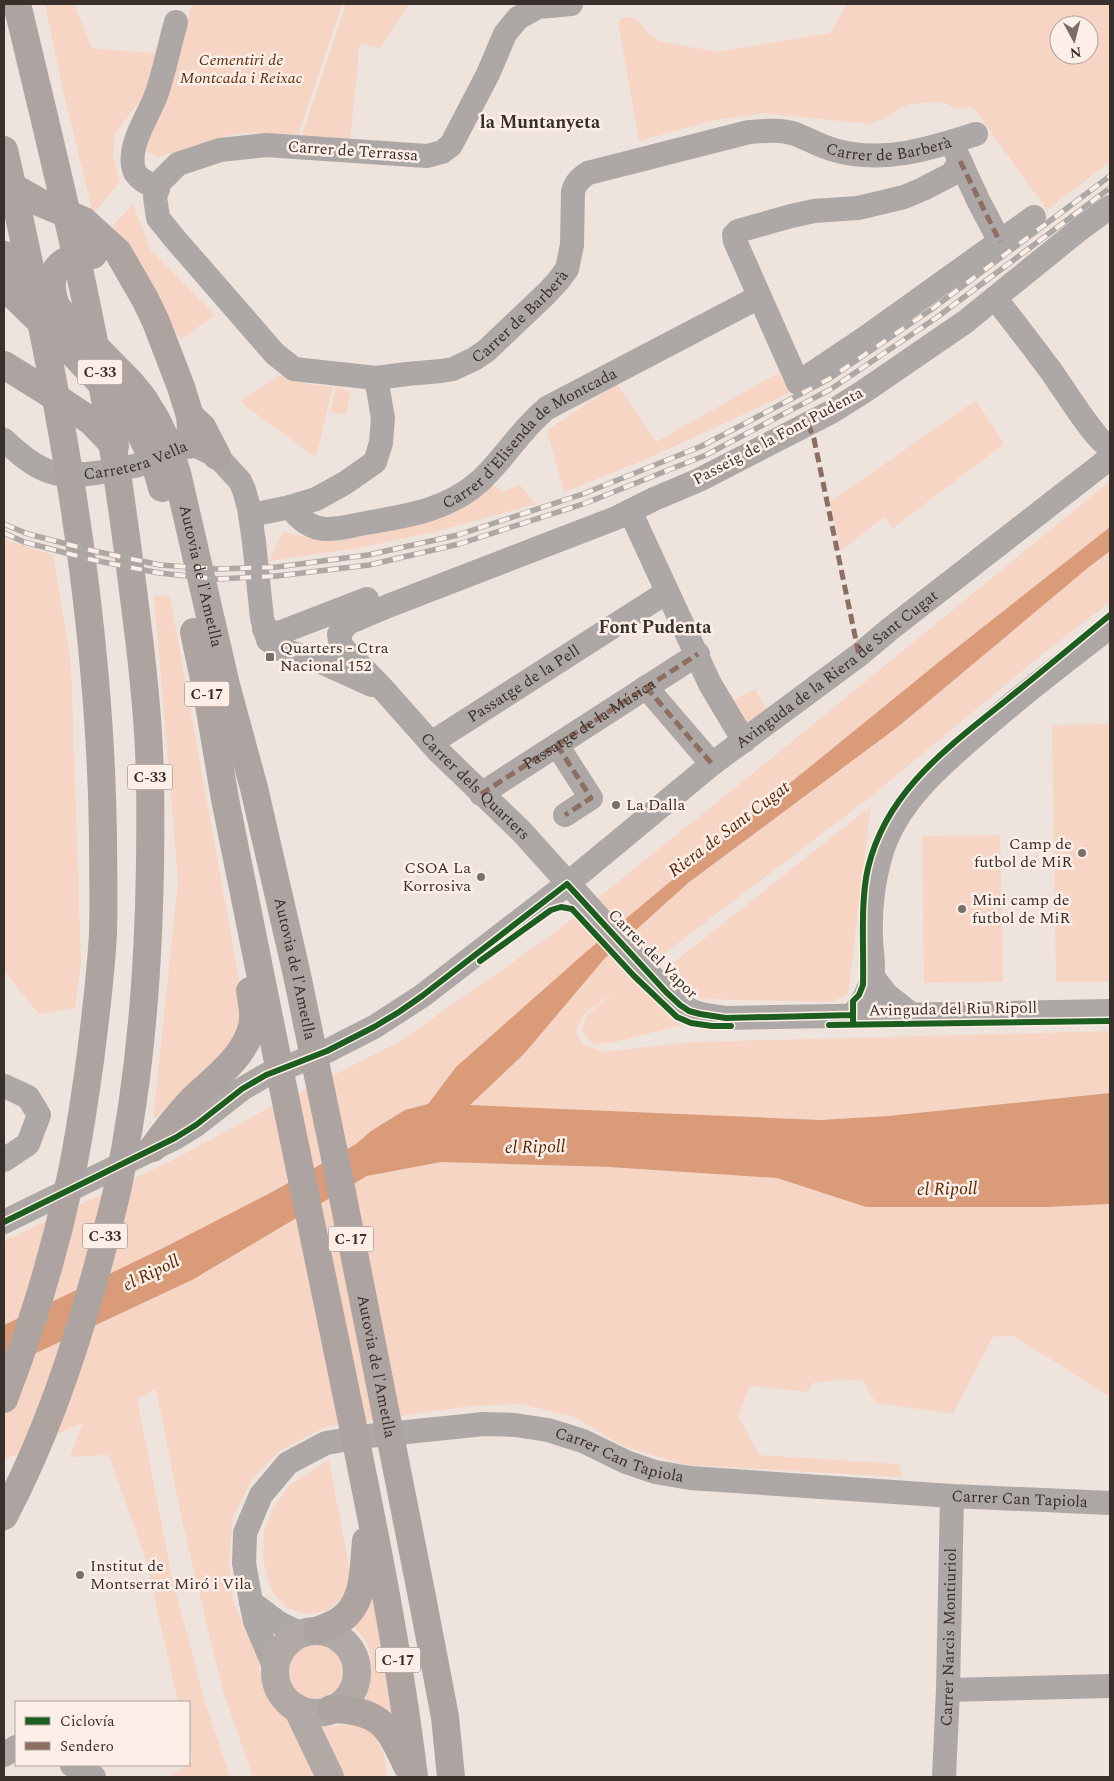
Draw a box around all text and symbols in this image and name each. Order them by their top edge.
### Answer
north arrow [1049,15,1099,65]
text: N [1069,41,1082,64]
park label: Cementiri de Montcada i Reixac [180,48,302,90]
district label: la Muntanyeta [480,109,601,136]
street label: Carrer de Barberà [823,130,955,168]
street label: Carrer de Terrassa [287,134,419,168]
street label: Carrer de Barberà [467,265,574,369]
road number: C-33 [78,360,122,384]
street label: Carrer d'Elisenda de Montcada [438,361,621,515]
street label: Passeig de la Font Pudenta [689,381,868,491]
street label: Carretera Vella [82,434,191,486]
street label: Autovia de l'Ametlla [173,502,229,650]
street label: Avinguda de la Riera de Sant Cugat [730,584,944,755]
district label: Font Pudenta [598,614,712,641]
place label: Quarters - Ctra Nacional 152 [280,636,389,678]
street label: Passatge de la Pell [463,639,585,729]
marker: Quarters - Ctra Nacional 152 [264,651,276,663]
street label: Passatge de la Música [518,672,661,776]
road number: C-17 [184,682,230,706]
street label: Carrer dels Quarters [415,727,536,846]
road number: C-33 [128,764,172,790]
water label: Riera de Sant Cugat [662,774,796,884]
place label: La Dalla [626,793,685,817]
marker: La Dalla [610,799,622,811]
place label: Camp de futbol de MiR [974,832,1072,874]
marker: Camp de futbol de MiR [1076,847,1088,859]
place label: CSOA La Korrosiva [402,856,471,898]
marker: CSOA La Korrosiva [475,871,487,883]
place label: Mini camp de futbol de MiR [972,888,1071,930]
street label: Autovia de l'Ametlla [268,895,322,1042]
marker: Mini camp de futbol de MiR [956,903,968,915]
street label: Carrer del Vapor [603,904,703,1004]
street label: Avinguda del Riu Ripoll [869,996,1037,1022]
water label: el Ripoll [504,1133,566,1161]
water label: el Ripoll [916,1175,978,1203]
road number: C-33 [82,1224,128,1248]
road number: C-17 [328,1226,374,1252]
water label: el Ripoll [118,1247,184,1298]
street label: Autovia de l'Ametlla [351,1293,402,1440]
street label: Carrer Can Tapiola [552,1421,686,1489]
street label: Carrer Can Tapiola [951,1484,1088,1514]
street label: Carrer Narcis Montiuriol [934,1548,963,1727]
place label: Institut de Montserrat Miró i Vila [90,1554,252,1596]
marker: Institut de Montserrat Miró i Vila [74,1569,86,1581]
road number: C-17 [376,1648,420,1672]
legend [15,1701,190,1766]
text: Ciclovía [60,1710,115,1733]
text: Sendero [60,1735,114,1758]

